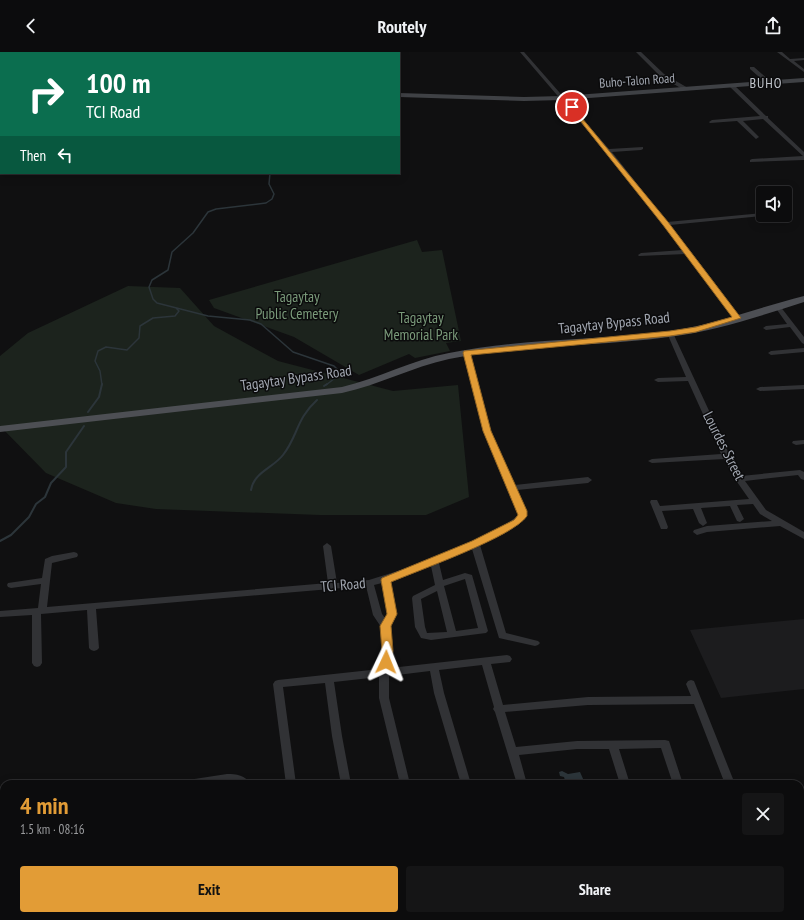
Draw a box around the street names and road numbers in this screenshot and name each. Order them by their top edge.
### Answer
street label: Buho-Talon Road [599,69,675,92]
street label: Tagaytay Bypass Road [557,307,671,338]
street label: Tagaytay Bypass Road [239,360,353,395]
street label: Lourdes Street [699,408,750,483]
street label: TCI Road [320,573,366,596]

